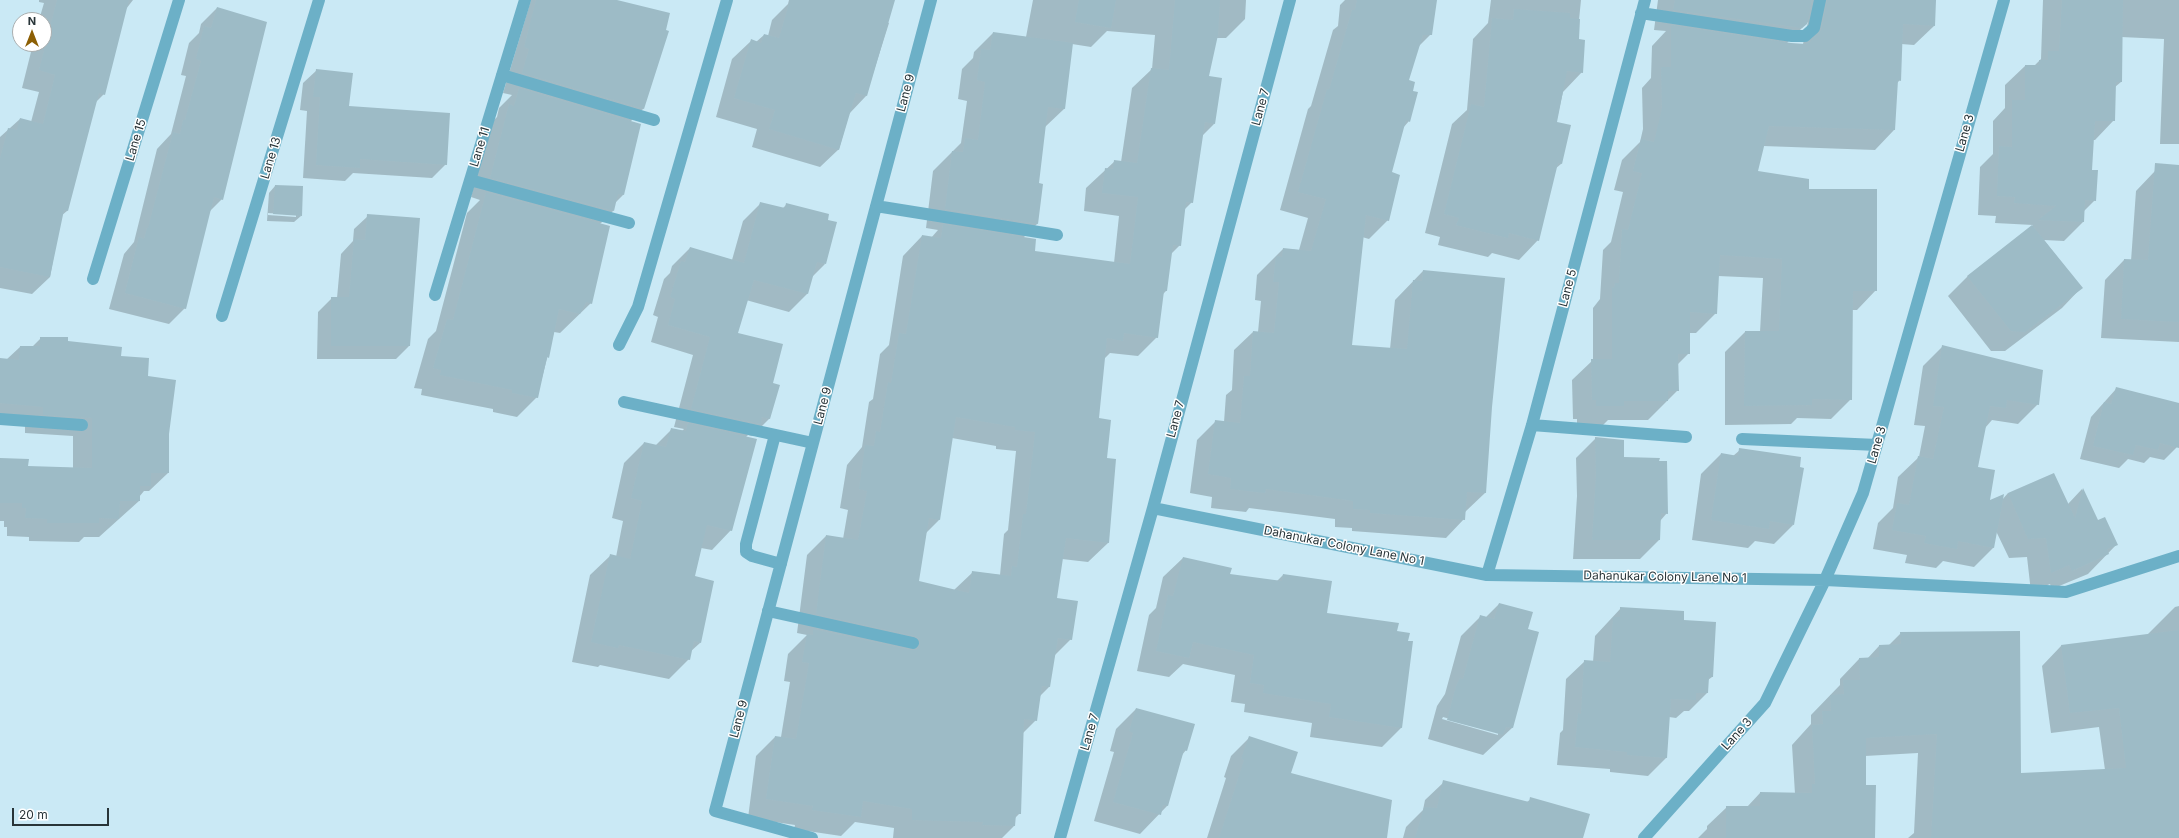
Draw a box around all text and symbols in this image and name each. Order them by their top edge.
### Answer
north arrow [12,12,52,52]
text: N [28,14,36,28]
street label: Lane 9 [894,73,918,113]
street label: Lane 7 [1249,87,1273,127]
street label: Lane 3 [1953,113,1977,153]
street label: Lane 15 [123,117,149,163]
street label: Lane 11 [467,125,493,169]
street label: Lane 13 [258,135,284,181]
street label: Lane 5 [1556,268,1580,308]
street label: Lane 9 [811,386,835,426]
street label: Lane 7 [1164,399,1188,439]
street label: Lane 3 [1865,425,1889,465]
street label: Dahanukar Colony Lane No 1 [1263,523,1425,569]
street label: Dahanukar Colony Lane No 1 [1583,568,1747,586]
street label: Lane 9 [727,699,751,739]
street label: Lane 7 [1078,712,1102,752]
street label: Lane 3 [1719,715,1755,753]
scale bar [14,800,111,826]
text: 20 m [19,807,48,822]

